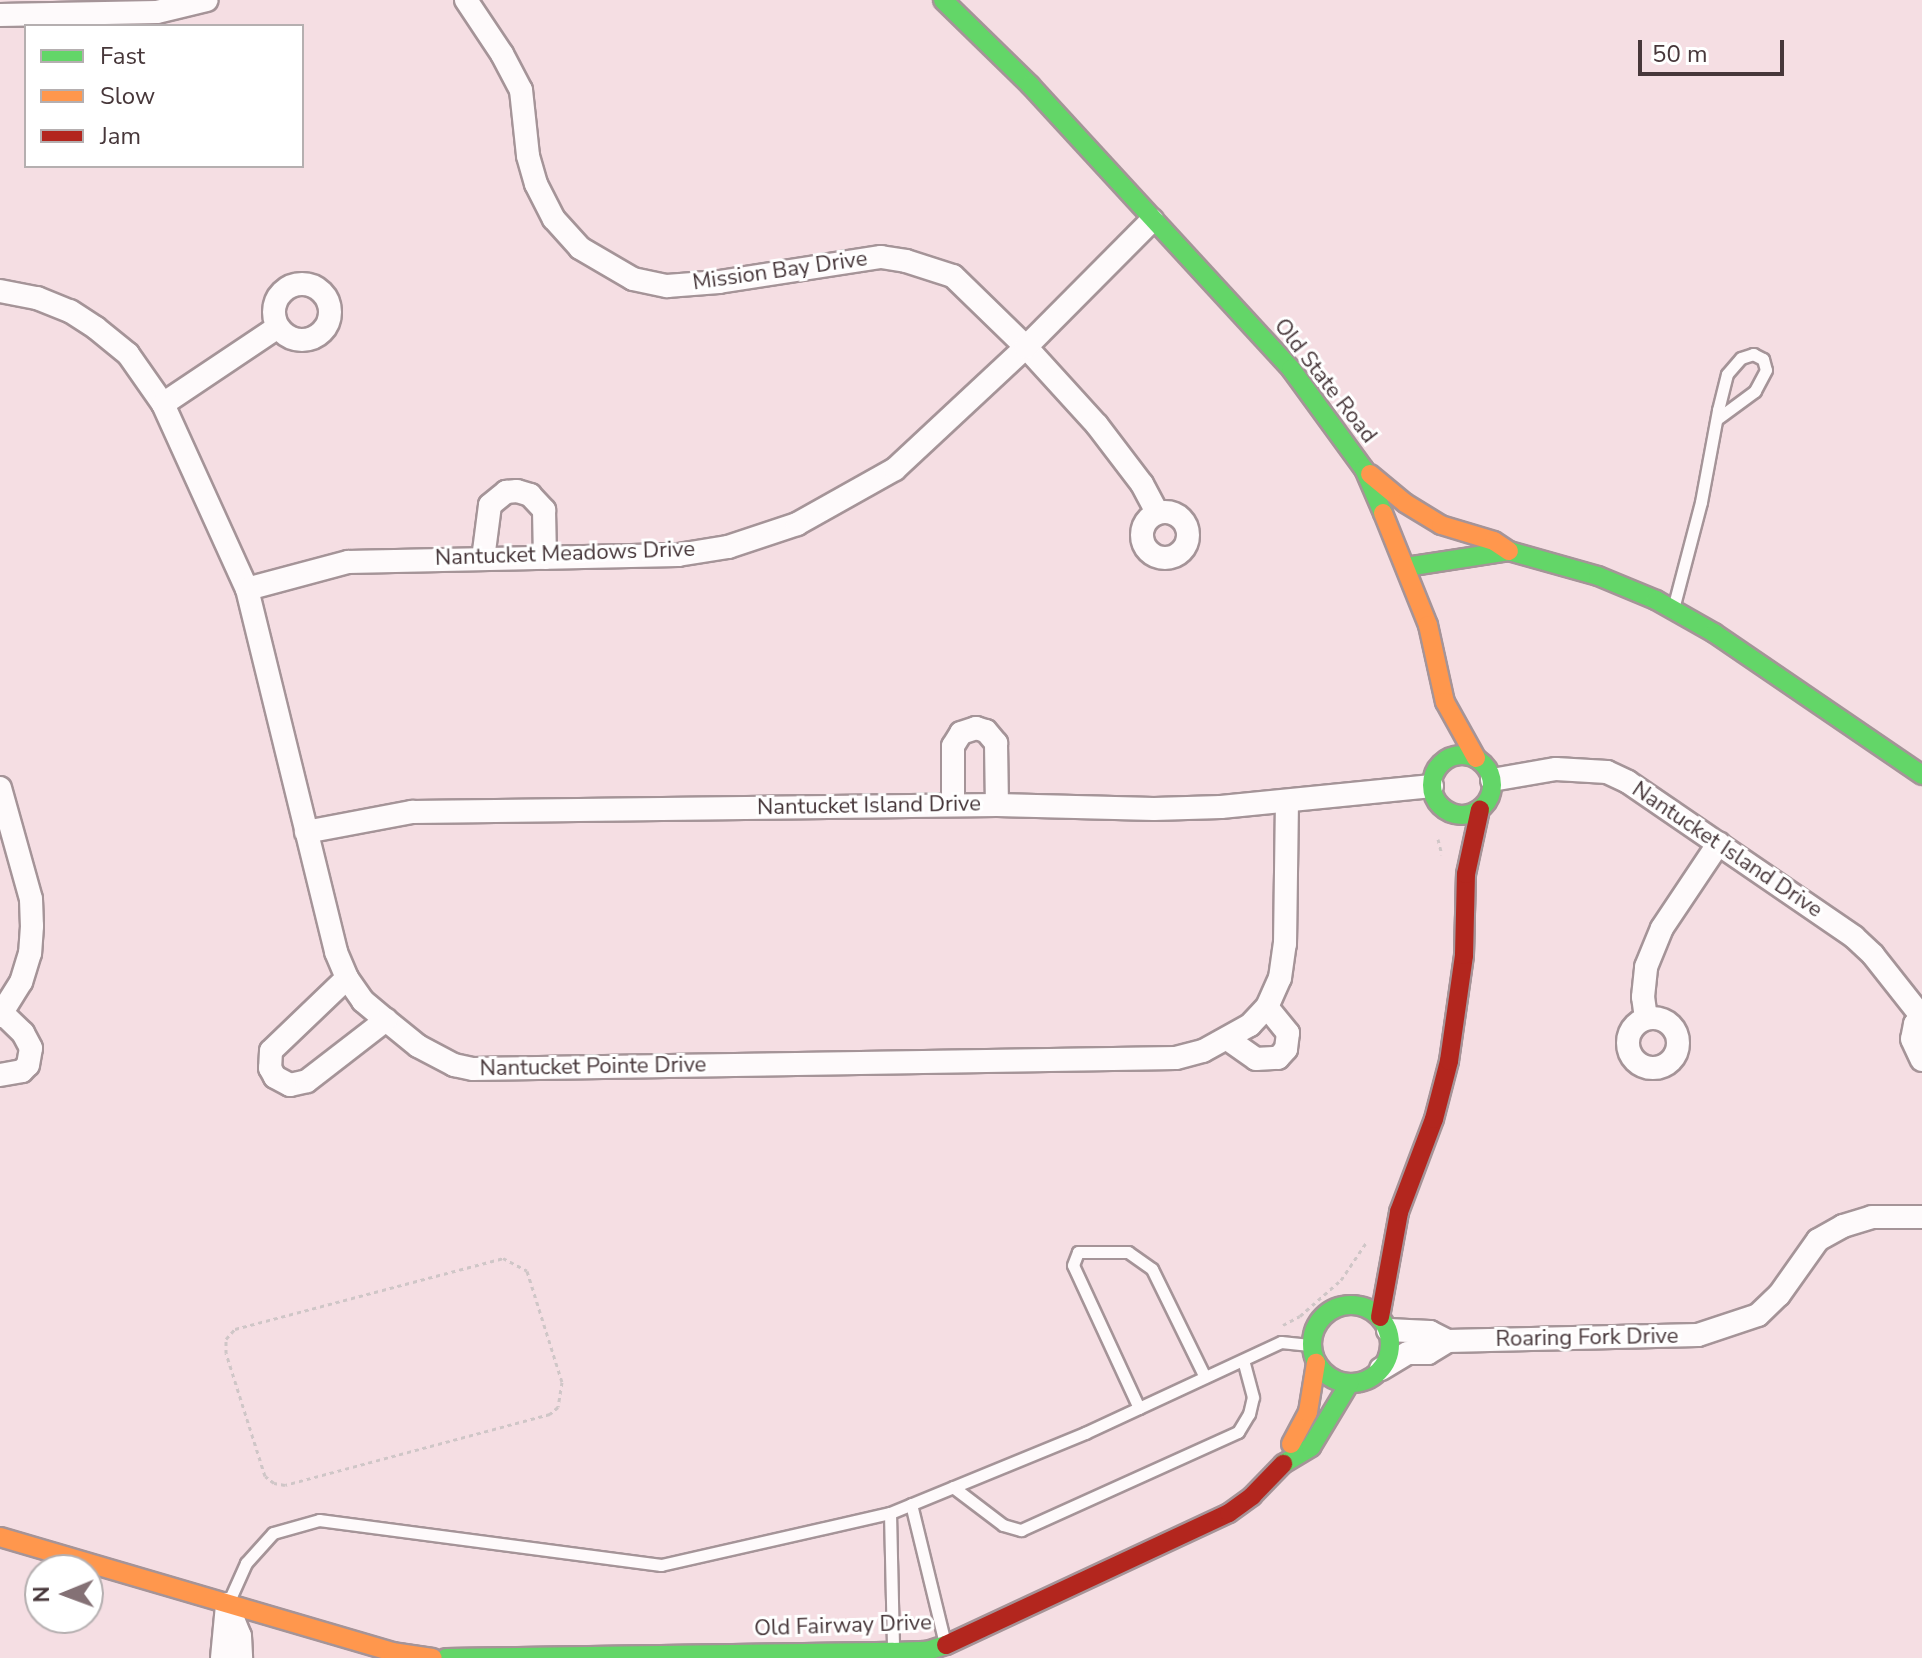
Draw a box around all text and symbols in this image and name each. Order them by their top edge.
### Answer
legend [24,24,304,168]
scale bar [1642,24,1788,74]
text: 50 m [1652,38,1708,70]
text: Fast [100,40,145,72]
text: Slow [100,80,155,112]
text: Jam [100,120,141,152]
street label: Mission Bay Drive [691,246,869,296]
street label: Old State Road [1268,313,1382,449]
street label: Nantucket Meadows Drive [435,536,695,572]
street label: Nantucket Island Drive [1627,776,1827,924]
street label: Nantucket Island Drive [757,791,981,821]
street label: Nantucket Pointe Drive [479,1052,707,1082]
street label: Roaring Fork Drive [1495,1323,1679,1353]
north arrow [24,1554,104,1634]
text: N [27,1586,57,1603]
street label: Old Fairway Drive [754,1610,932,1642]

